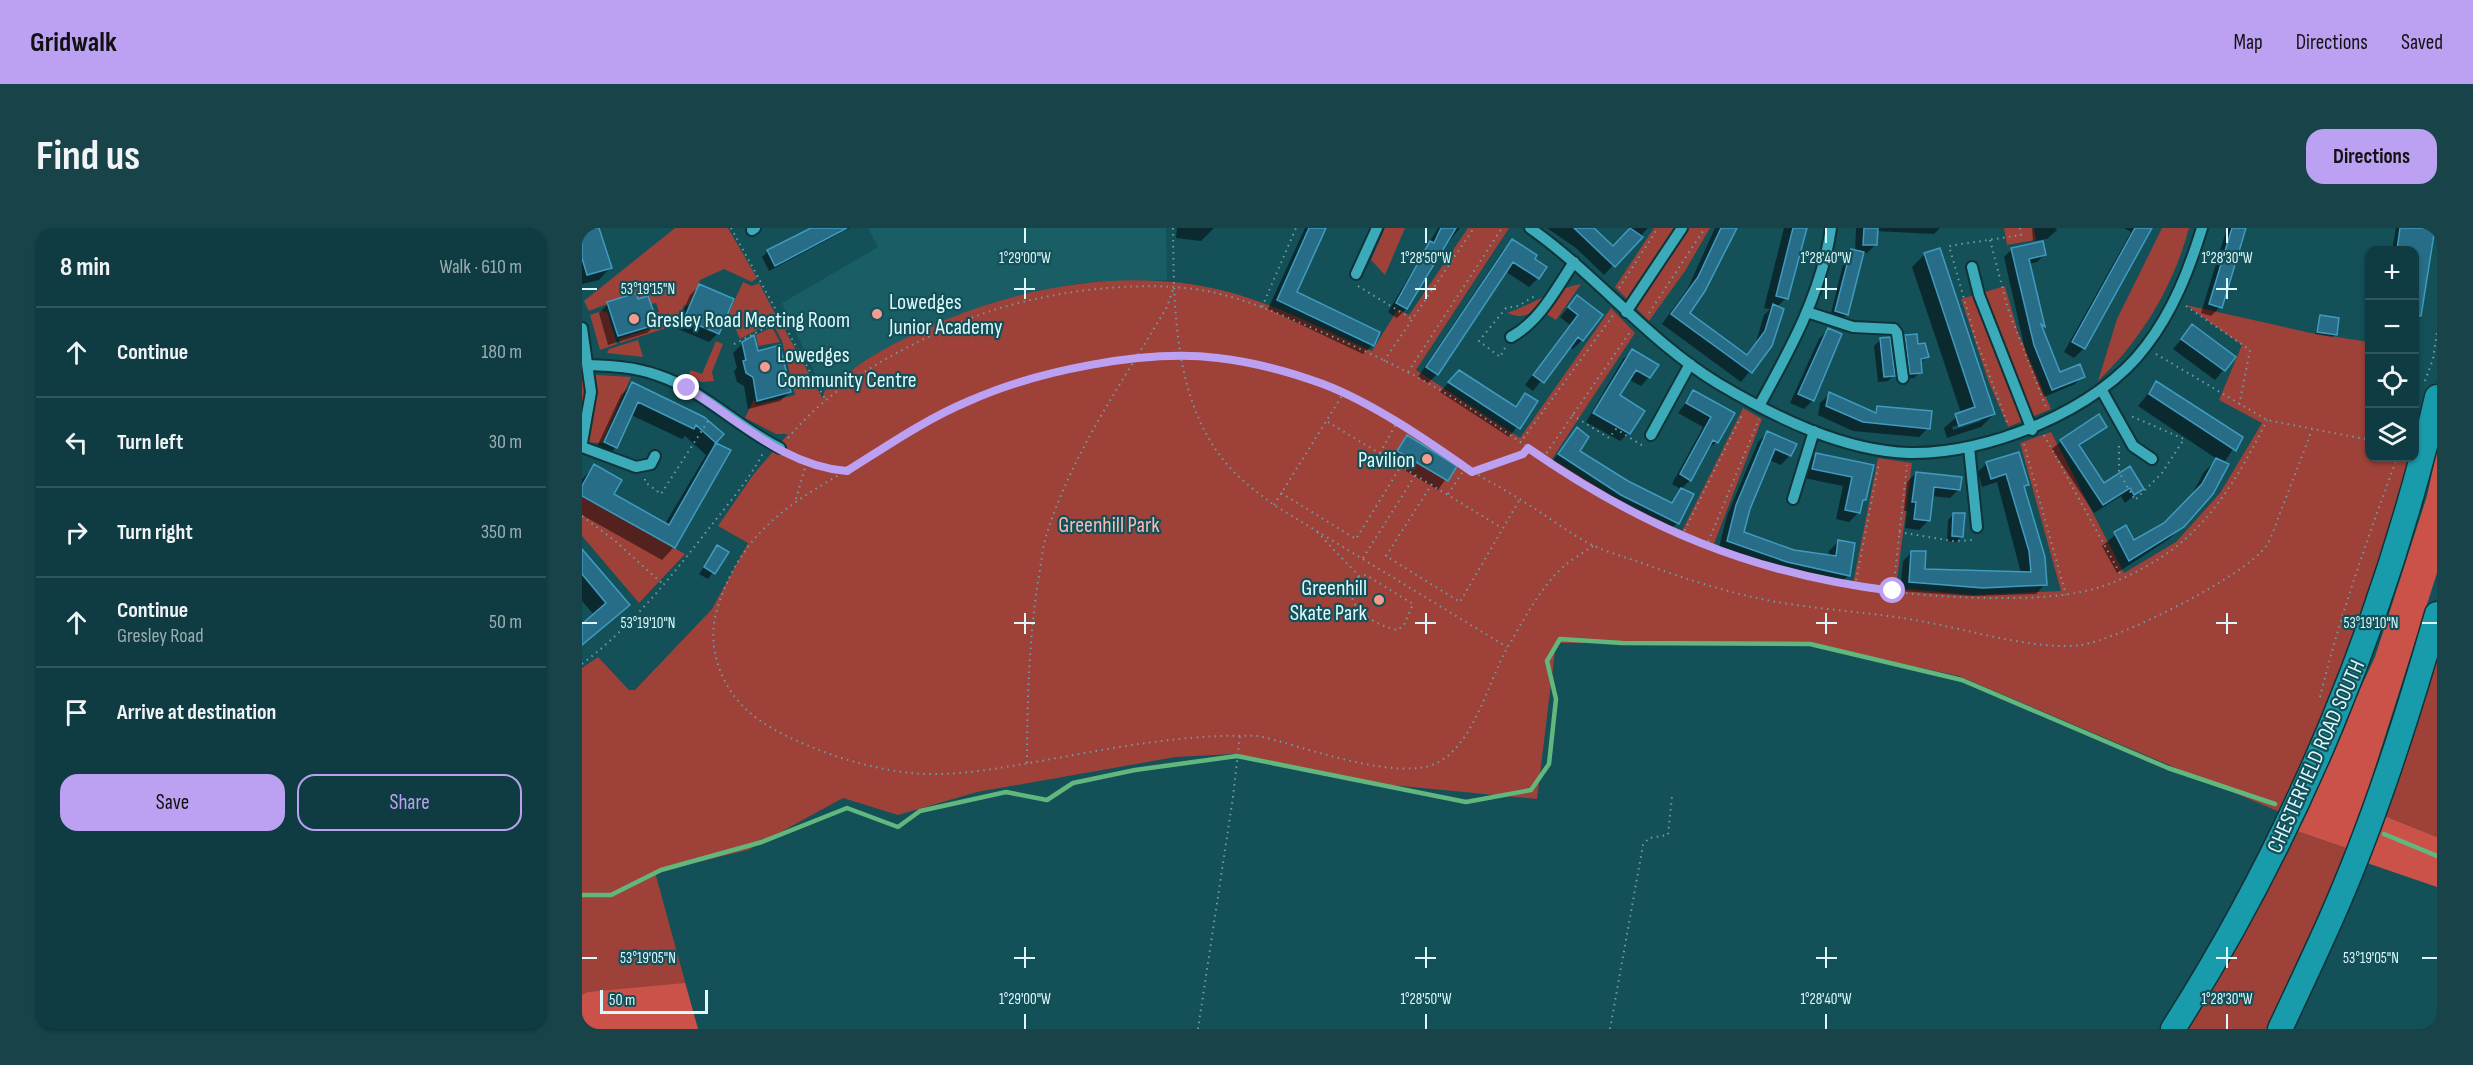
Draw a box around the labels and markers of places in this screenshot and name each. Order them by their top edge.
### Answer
place label: Lowedges Junior Academy [888,289,1003,341]
place label: Gresley Road Meeting Room [646,307,850,334]
marker: Lowedges Junior Academy [870,307,884,321]
marker: Gresley Road Meeting Room [627,312,641,326]
place label: Lowedges Community Centre [777,342,917,394]
marker: Lowedges Community Centre [758,360,772,374]
place label: Pavilion [1358,447,1415,474]
marker: Pavilion [1420,452,1434,466]
place label: Greenhill Skate Park [1290,575,1368,627]
marker: Greenhill Skate Park [1372,593,1386,607]

